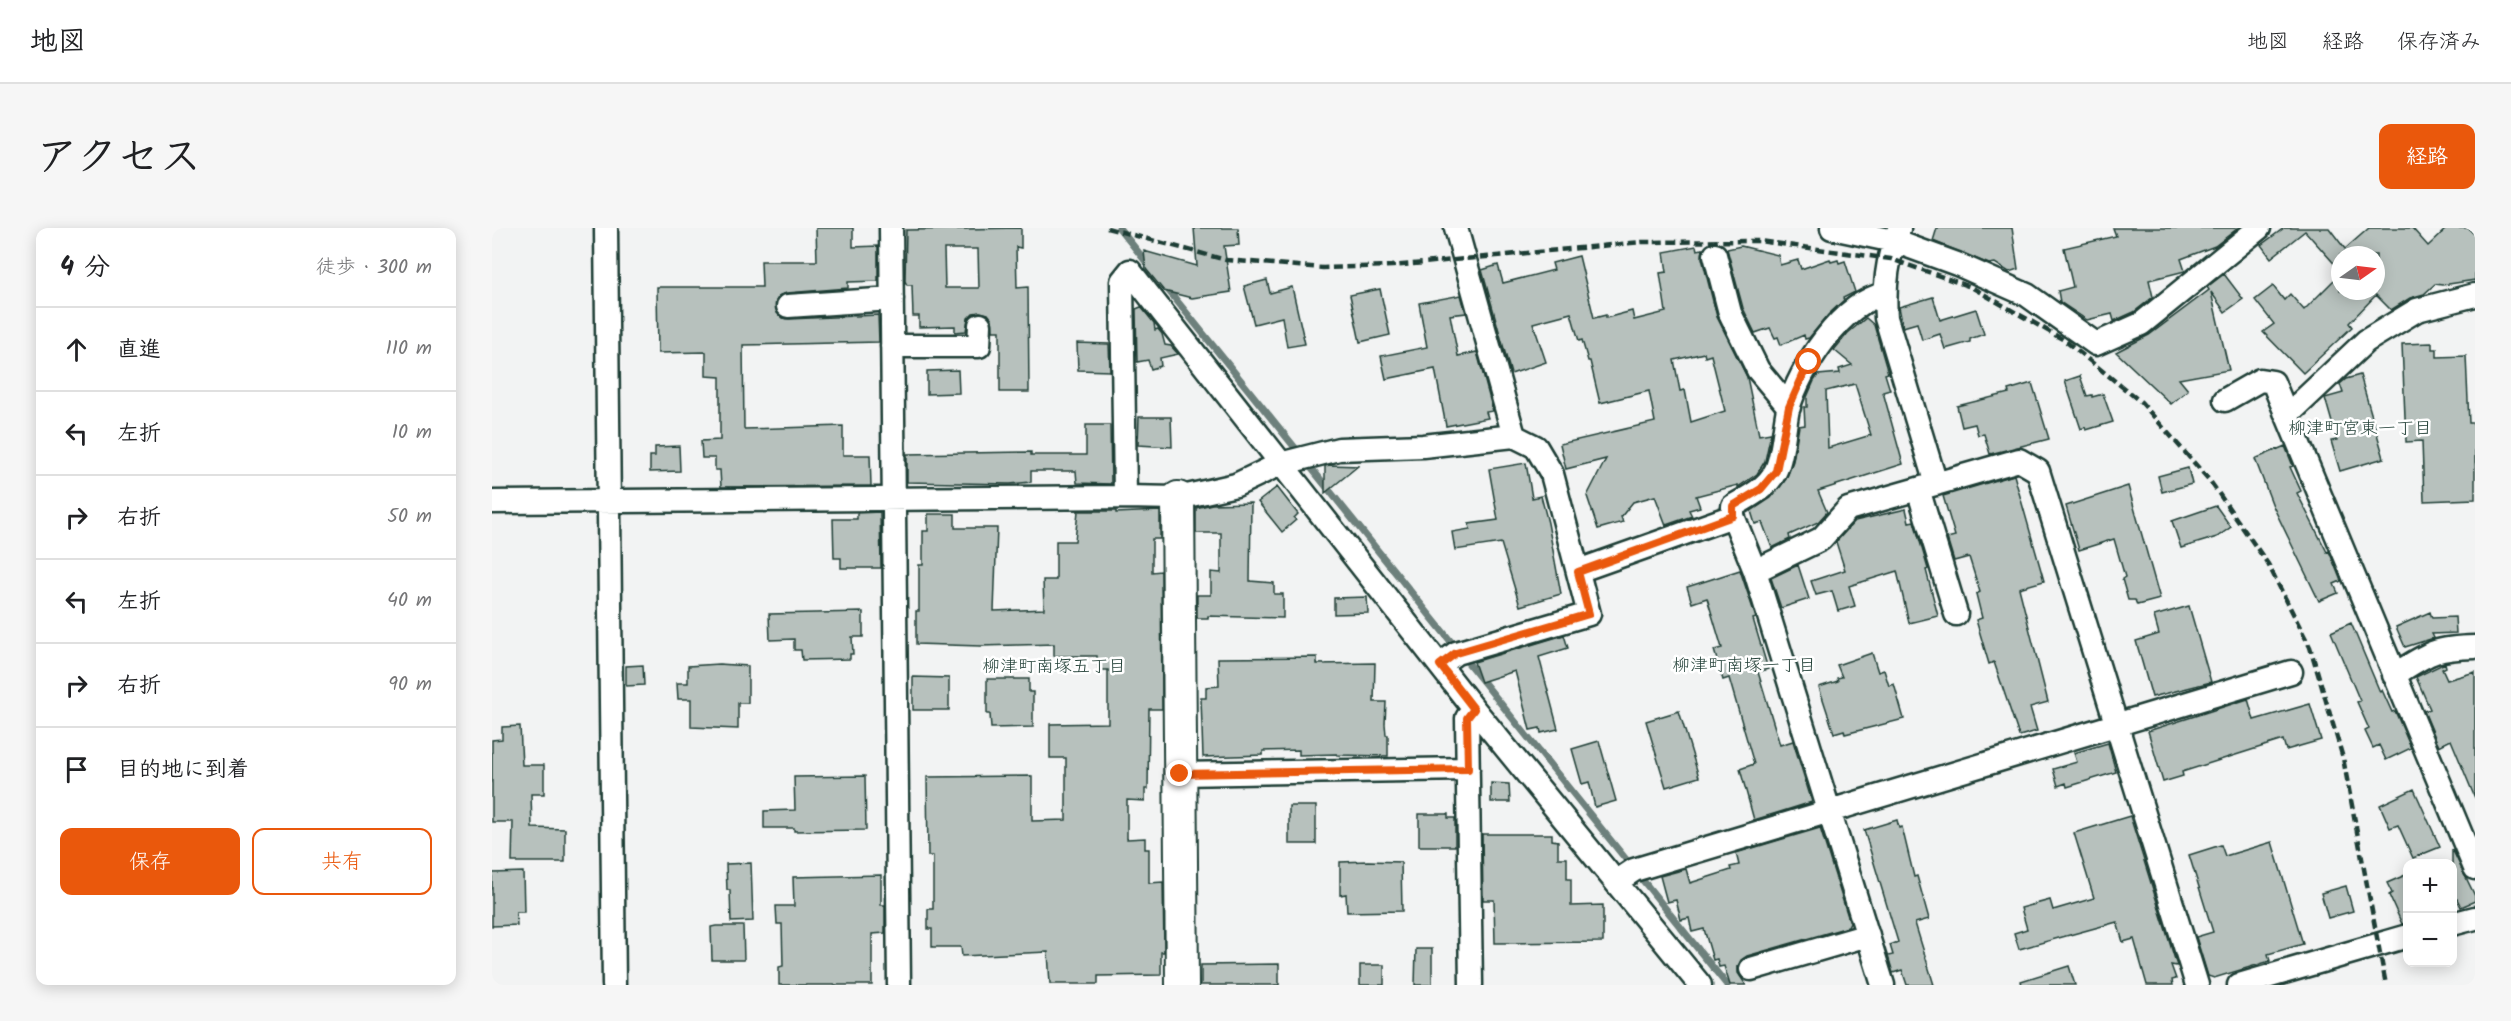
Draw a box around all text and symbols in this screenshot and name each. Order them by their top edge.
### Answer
text: 地図 [30,20,86,65]
text: 地図 [2247,26,2289,59]
text: 経路 [2322,26,2364,59]
text: 保存済み [2397,26,2481,59]
button: 経路 [2379,124,2475,189]
text: アクセス [36,125,201,192]
north arrow [2331,246,2385,300]
text: 4 分 [60,247,110,289]
text: 徒歩 · 300 m [316,252,432,284]
icon: ahead [60,333,93,366]
text: 直進 [117,333,161,368]
text: 110 m [386,333,432,365]
route start [1795,348,1821,374]
district label: 柳津町宮東一丁目 [2288,415,2432,444]
icon: left [60,417,93,450]
text: 左折 [117,417,161,452]
text: 10 m [392,417,432,449]
icon: right [60,501,93,534]
text: 右折 [117,501,161,536]
text: 50 m [387,501,432,533]
icon: left [60,585,93,618]
text: 左折 [117,585,161,620]
text: 40 m [387,585,432,617]
district label: 柳津町南塚一丁目 [1672,652,1816,681]
district label: 柳津町南塚五丁目 [982,653,1126,682]
icon: right [60,669,93,702]
text: 右折 [117,669,161,704]
text: 90 m [388,669,432,701]
icon: arrive [60,753,93,786]
text: 目的地に到着 [117,753,249,788]
route end [1166,760,1192,786]
button: 保存 [60,828,240,895]
button: 共有 [252,828,432,895]
map controls [2403,859,2457,967]
button: + [2403,859,2457,913]
button: − [2403,913,2457,967]

